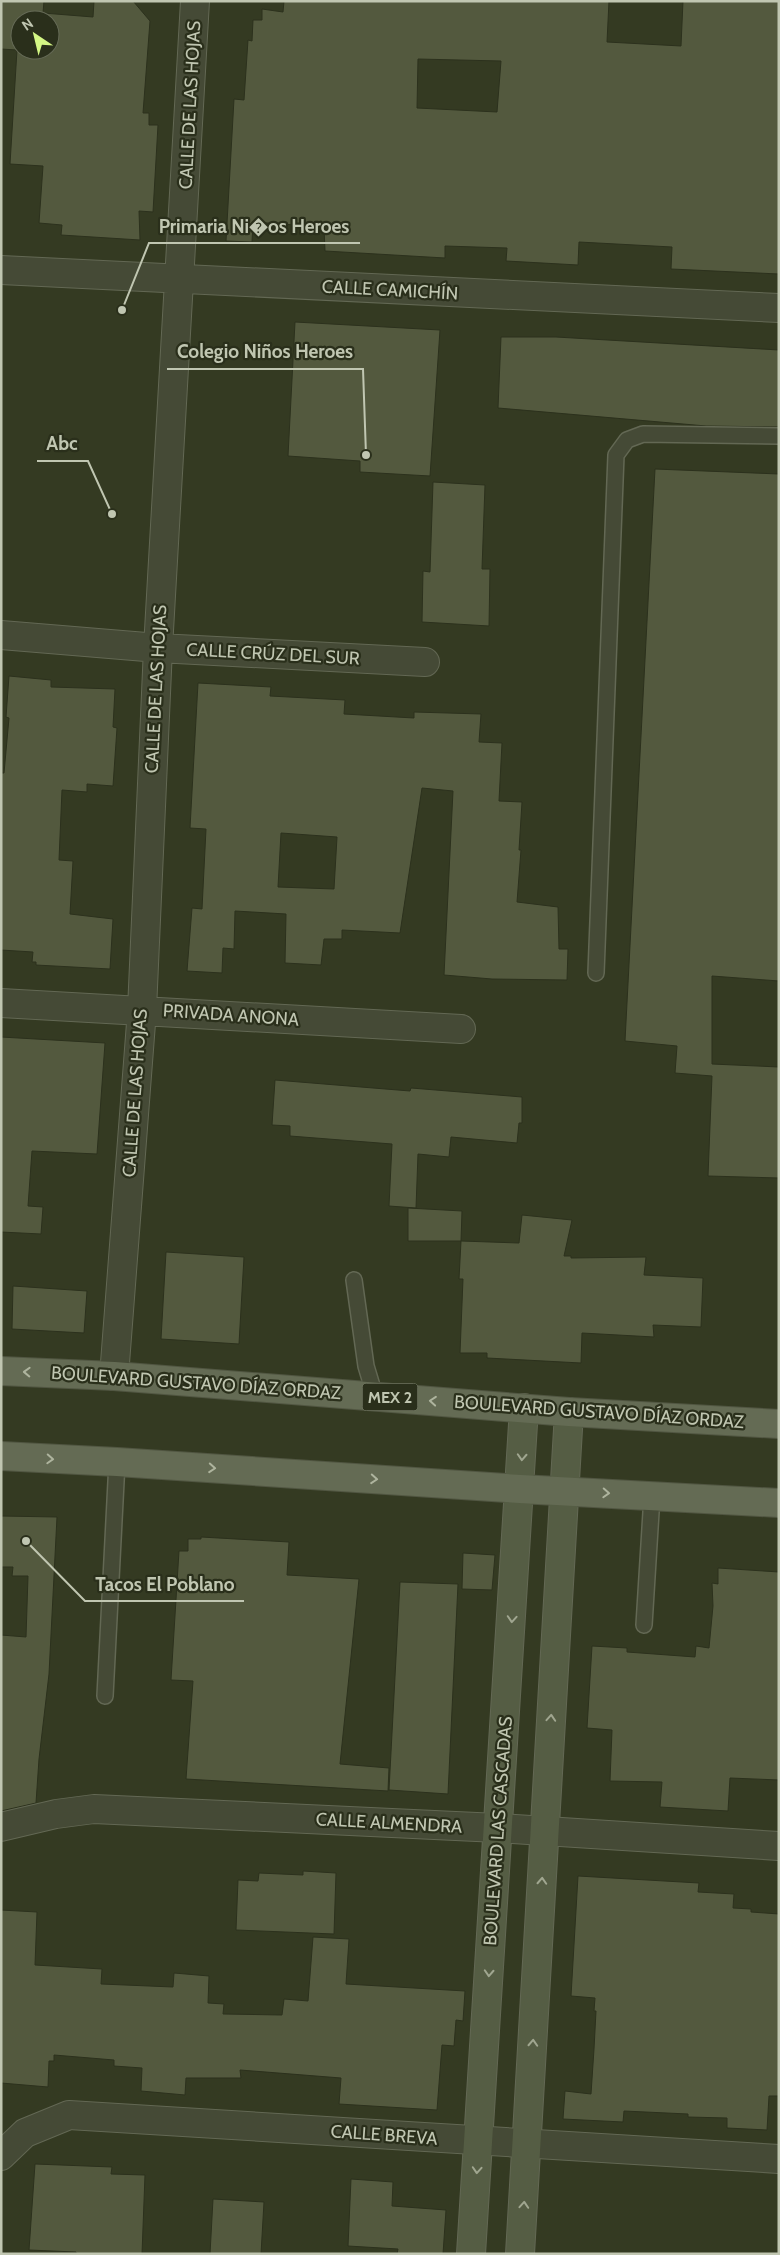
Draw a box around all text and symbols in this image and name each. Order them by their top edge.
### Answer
north arrow [10,10,60,60]
text: N [18,14,37,35]
street label: CALLE DE LAS HOJAS [175,20,205,190]
callout: Primaria Ni�os Heroes [149,209,360,243]
text: Primaria Ni�os Heroes [159,215,349,238]
street label: CALLE CAMICHÍN [321,275,459,305]
callout: Colegio Niños Heroes [167,335,363,369]
text: Colegio Niños Heroes [177,340,353,363]
callout: Abc [37,427,88,461]
text: Abc [46,432,78,455]
street label: CALLE DE LAS HOJAS [141,604,171,774]
street label: CALLE CRÚZ DEL SUR [186,638,360,670]
street label: PRIVADA ANONA [162,999,300,1031]
street label: CALLE DE LAS HOJAS [118,1008,152,1178]
street label: BOULEVARD GUSTAVO DÍAZ ORDAZ [50,1362,342,1404]
one-way arrow [23,1367,30,1377]
road number: MEX 2 [362,1384,418,1410]
street label: BOULEVARD GUSTAVO DÍAZ ORDAZ [453,1391,745,1433]
one-way arrow [429,1396,437,1407]
one-way arrow [46,1453,54,1464]
one-way arrow [517,1454,527,1461]
one-way arrow [208,1463,216,1474]
one-way arrow [371,1474,379,1485]
one-way arrow [603,1488,611,1499]
callout: Tacos El Poblano [85,1567,244,1601]
text: Tacos El Poblano [95,1573,235,1596]
one-way arrow [506,1615,517,1623]
one-way arrow [546,1714,557,1722]
street label: BOULEVARD LAS CASCADAS [479,1716,517,1946]
street label: CALLE ALMENDRA [315,1808,463,1838]
one-way arrow [536,1876,547,1884]
one-way arrow [484,1970,495,1978]
one-way arrow [528,2039,539,2047]
street label: CALLE BREVA [330,2120,438,2150]
one-way arrow [472,2167,483,2175]
one-way arrow [518,2201,529,2209]

